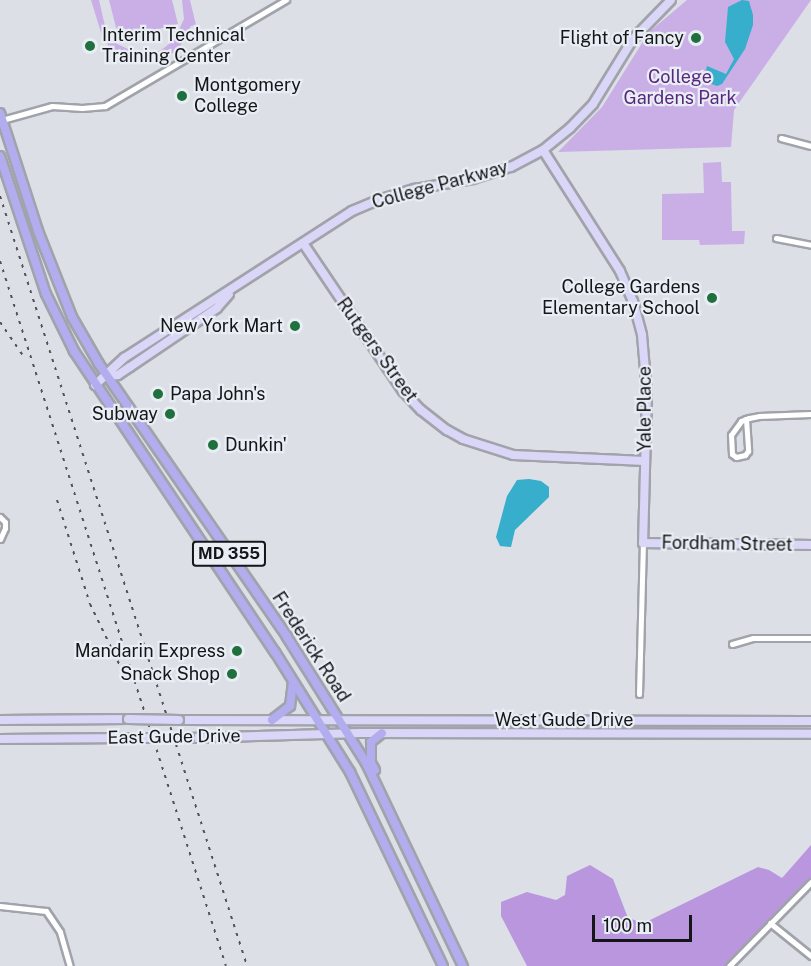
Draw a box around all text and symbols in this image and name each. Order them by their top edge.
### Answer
place label: Interim Technical Training Center [102,25,245,68]
place label: Flight of Fancy [559,27,684,49]
marker: Flight of Fancy [689,31,703,45]
marker: Interim Technical Training Center [83,39,97,53]
park label: College Gardens Park [623,67,737,110]
place label: Montgomery College [194,75,301,118]
marker: Montgomery College [175,89,189,103]
street label: College Parkway [370,156,510,214]
place label: College Gardens Elementary School [542,277,700,320]
marker: College Gardens Elementary School [705,291,719,305]
street label: Rutgers Street [332,294,422,406]
place label: New York Mart [160,315,283,337]
marker: New York Mart [288,319,302,333]
street label: Yale Place [634,366,656,452]
place label: Papa John's [170,383,265,405]
marker: Papa John's [151,387,165,401]
place label: Subway [92,403,158,425]
marker: Subway [163,407,177,421]
place label: Dunkin' [225,434,287,456]
marker: Dunkin' [206,438,220,452]
street label: Fordham Street [661,532,793,556]
road number: MD 355 [192,541,266,567]
street label: Frederick Road [267,588,355,706]
place label: Mandarin Express [75,640,225,662]
marker: Mandarin Express [230,644,244,658]
place label: Snack Shop [120,663,220,685]
marker: Snack Shop [225,667,239,681]
street label: West Gude Drive [495,709,633,731]
street label: East Gude Drive [107,725,241,749]
scale bar [595,903,696,941]
text: 100 m [603,915,652,936]

